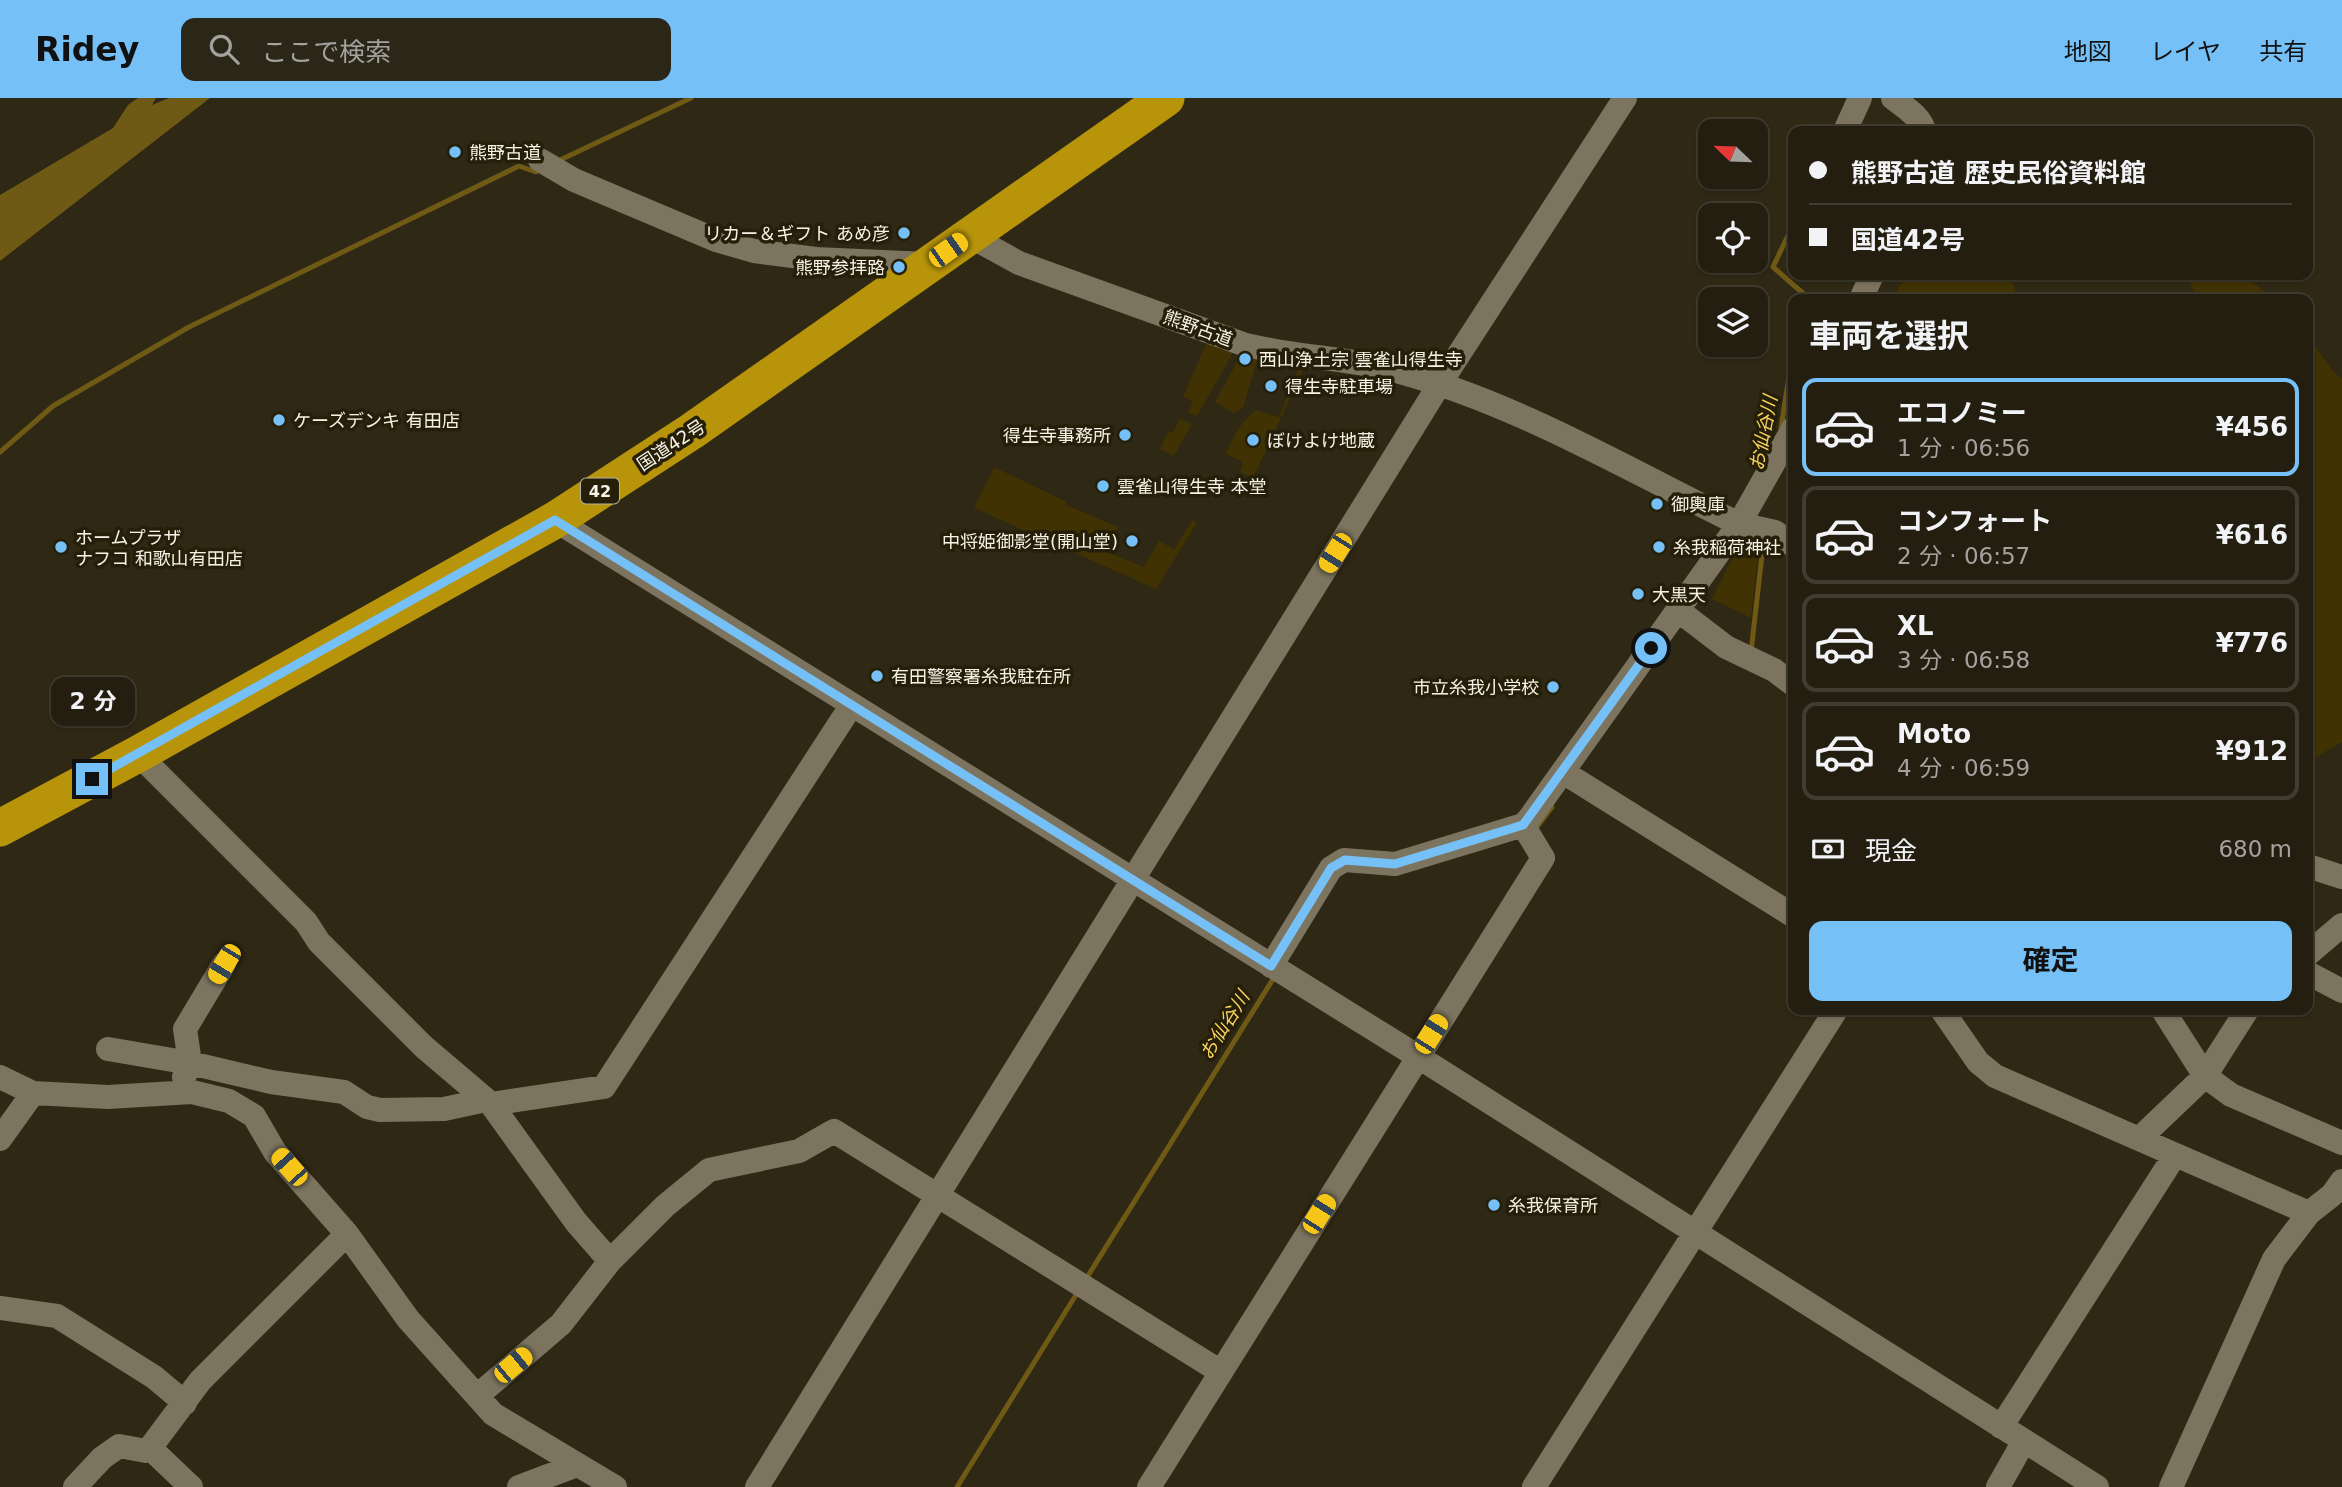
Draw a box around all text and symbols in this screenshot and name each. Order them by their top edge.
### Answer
search box [181,18,671,81]
text: Ridey [35,30,139,69]
icon: search [205,30,243,68]
text: ここで検索 [261,37,391,67]
text: 地図 [2064,38,2112,66]
text: レイヤ [2150,38,2221,66]
text: 共有 [2259,38,2307,66]
north arrow [1698,119,1768,189]
map controls [1698,119,1768,357]
place label: 熊野古道 [469,142,541,163]
marker: 熊野古道 [447,144,463,160]
text: 熊野古道 歴史民俗資料館 [1851,158,2146,188]
button: locate [1698,203,1768,273]
place label: リカー＆ギフト あめ彦 [704,223,890,244]
marker: リカー＆ギフト あめ彦 [896,225,912,241]
text: 国道42号 [1851,225,1965,255]
car [925,229,972,271]
place label: 熊野参拝路 [795,257,885,278]
marker: 熊野参拝路 [891,259,907,275]
button: layers [1698,287,1768,357]
street label: 熊野古道 [1161,306,1235,350]
text: 車両を選択 [1809,317,1969,355]
place label: 西山浄土宗 雲雀山得生寺 [1259,349,1463,370]
marker: 西山浄土宗 雲雀山得生寺 [1237,351,1253,367]
place label: 得生寺駐車場 [1285,376,1393,397]
marker: 得生寺駐車場 [1263,378,1279,394]
water label: お仙谷川 [1745,392,1781,472]
icon: car [1813,396,1876,459]
text: エコノミー [1897,398,2027,428]
place label: ケーズデンキ 有田店 [293,410,460,431]
marker: ケーズデンキ 有田店 [271,412,287,428]
text: ¥456 [2216,412,2288,442]
street label: 国道42号 [633,415,709,475]
place label: 得生寺事務所 [1003,425,1111,446]
marker: 得生寺事務所 [1117,427,1133,443]
place label: ぼけよけ地蔵 [1267,430,1375,451]
marker: ぼけよけ地蔵 [1245,432,1261,448]
text: 1 分 · 06:56 [1897,435,2030,461]
place label: 雲雀山得生寺 本堂 [1117,476,1267,497]
road number: 42 [581,478,619,504]
marker: 雲雀山得生寺 本堂 [1095,478,1111,494]
place label: 御輿庫 [1671,494,1725,515]
marker: 御輿庫 [1649,496,1665,512]
icon: car [1813,504,1876,567]
text: コンフォート [1897,506,2052,536]
text: ¥616 [2216,520,2288,550]
place label: ホームプラザ ナフコ 和歌山有田店 [75,527,243,569]
car [1315,530,1356,576]
place label: 中将姫御影堂(開山堂) [942,531,1118,552]
marker: 中将姫御影堂(開山堂) [1124,533,1140,549]
place label: 糸我稲荷神社 [1673,537,1781,558]
marker: ホームプラザ ナフコ 和歌山有田店 [53,539,69,555]
marker: 糸我稲荷神社 [1651,539,1667,555]
text: 2 分 · 06:57 [1897,543,2030,569]
place label: 大黒天 [1652,584,1706,605]
marker: 大黒天 [1630,586,1646,602]
text: XL [1897,611,1934,641]
icon: car [1813,612,1876,675]
text: ¥776 [2216,628,2288,658]
route start [1635,632,1667,664]
text: 3 分 · 06:58 [1897,647,2030,673]
place label: 有田警察署糸我駐在所 [891,666,1071,687]
marker: 有田警察署糸我駐在所 [869,668,885,684]
place label: 市立糸我小学校 [1413,677,1539,698]
callout: 2 分 [50,678,134,726]
marker: 市立糸我小学校 [1545,679,1561,695]
text: 2 分 [69,688,117,714]
text: Moto [1897,719,1971,749]
icon: car [1813,720,1876,783]
text: ¥912 [2216,736,2288,766]
text: 4 分 · 06:59 [1897,755,2030,781]
route end [76,763,108,795]
icon: cash [1809,830,1847,868]
text: 現金 [1865,836,1917,866]
text: 680 m [2218,836,2292,862]
button: 確定 [1809,921,2292,1001]
car [205,941,244,987]
water label: お仙谷川 [1195,985,1255,1063]
car [1411,1011,1452,1057]
car [268,1144,311,1190]
car [1299,1191,1340,1237]
place label: 糸我保育所 [1508,1195,1598,1216]
marker: 糸我保育所 [1486,1197,1502,1213]
car [491,1343,536,1387]

